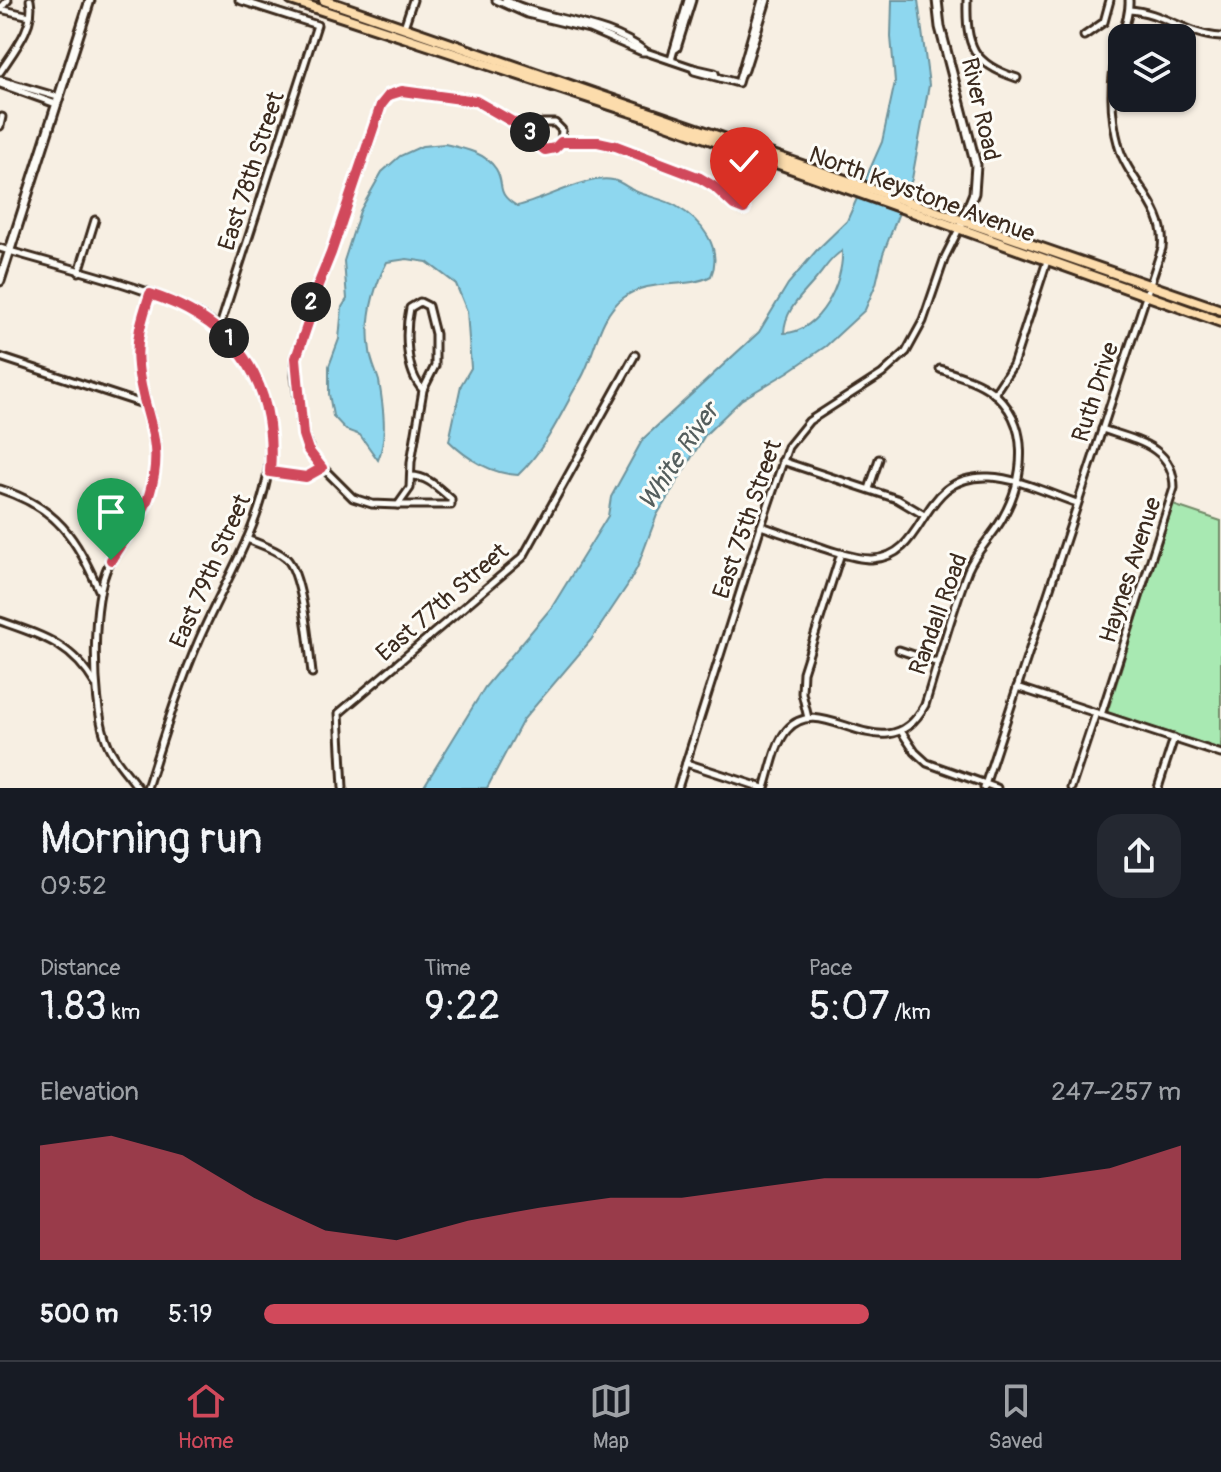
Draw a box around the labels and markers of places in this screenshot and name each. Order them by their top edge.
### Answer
pin: 3 [510,112,550,152]
pin [710,127,778,209]
pin: 2 [291,282,331,322]
pin: 1 [209,318,249,358]
pin [77,478,145,560]

